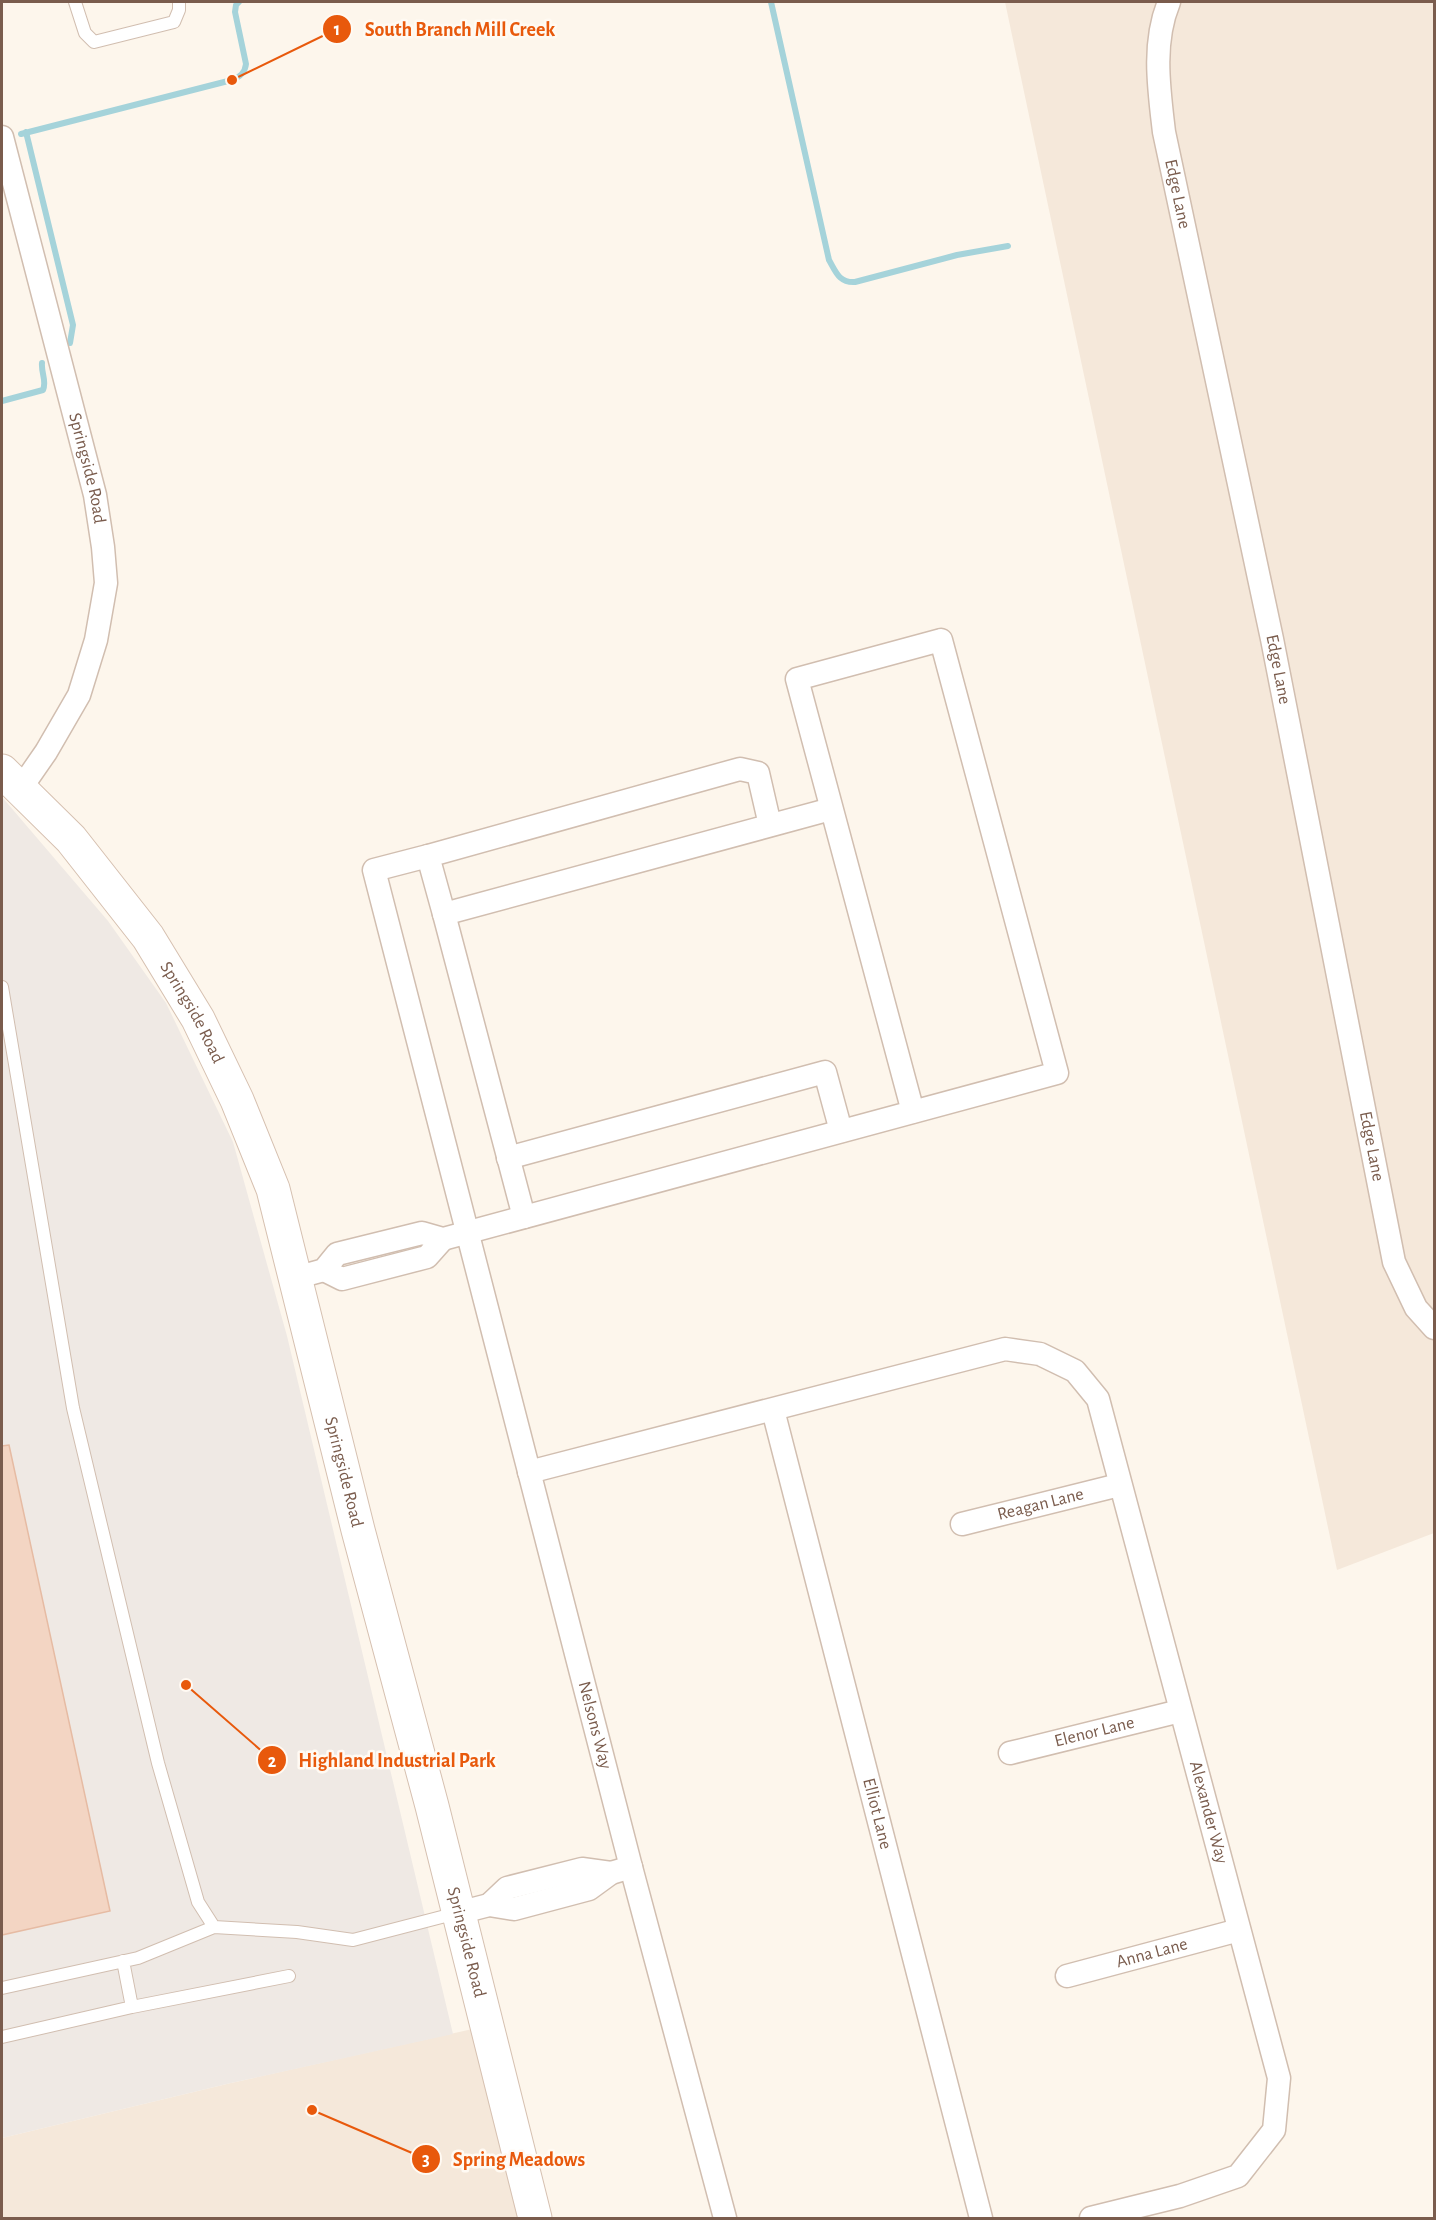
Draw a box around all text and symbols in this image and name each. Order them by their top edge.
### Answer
callout: South Branch Mill Creek [322,10,567,48]
text: South Branch Mill Creek [365,20,555,40]
text: 1 [334,21,340,39]
street label: Edge Lane [1161,157,1193,231]
street label: Springside Road [65,411,108,525]
street label: Edge Lane [1262,633,1294,706]
street label: Springside Road [156,959,227,1066]
street label: Edge Lane [1356,1110,1387,1183]
street label: Springside Road [321,1415,366,1529]
street label: Reagan Lane [996,1485,1086,1524]
street label: Nelsons Way [575,1679,614,1771]
street label: Elenor Lane [1053,1714,1136,1751]
callout: Highland Industrial Park [257,1741,508,1779]
text: Highland Industrial Park [298,1751,496,1771]
text: 2 [268,1753,277,1771]
street label: Alexander Way [1186,1759,1231,1866]
street label: Elliot Lane [859,1776,895,1851]
street label: Springside Road [444,1885,489,1999]
street label: Anna Lane [1114,1935,1190,1971]
callout: Spring Meadows [411,2140,597,2178]
text: Spring Meadows [453,2150,586,2170]
text: 3 [422,2151,430,2169]

